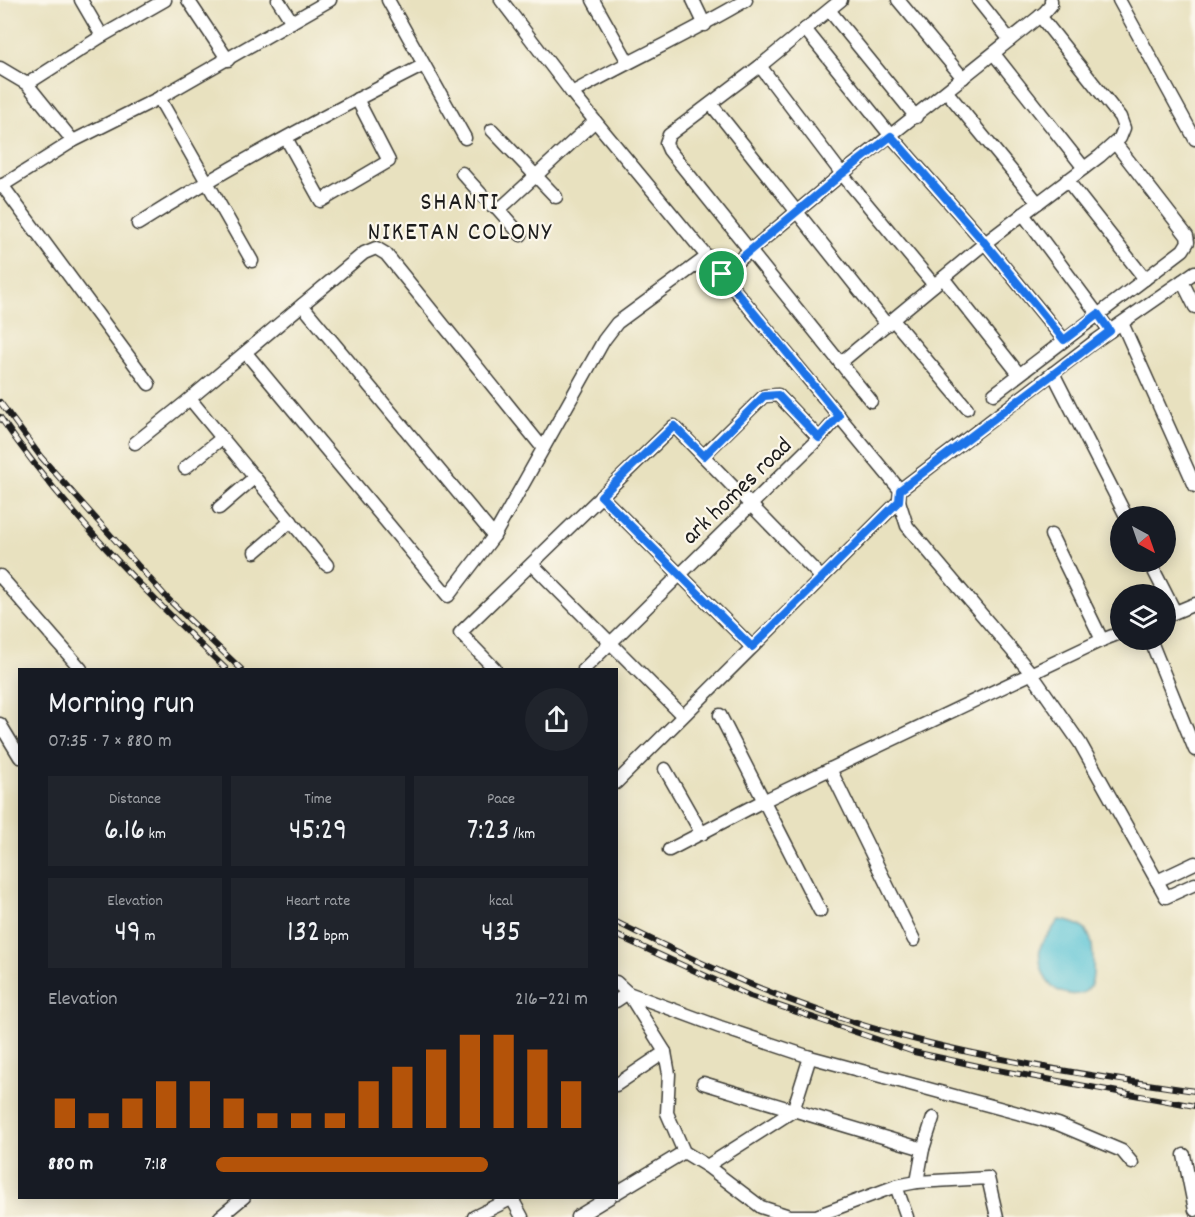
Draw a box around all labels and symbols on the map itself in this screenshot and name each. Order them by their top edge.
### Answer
district label: SHANTI NIKETAN COLONY [368,185,552,252]
pin [696,248,747,299]
street label: ark homes road [675,431,801,554]
north arrow [1110,506,1176,572]

